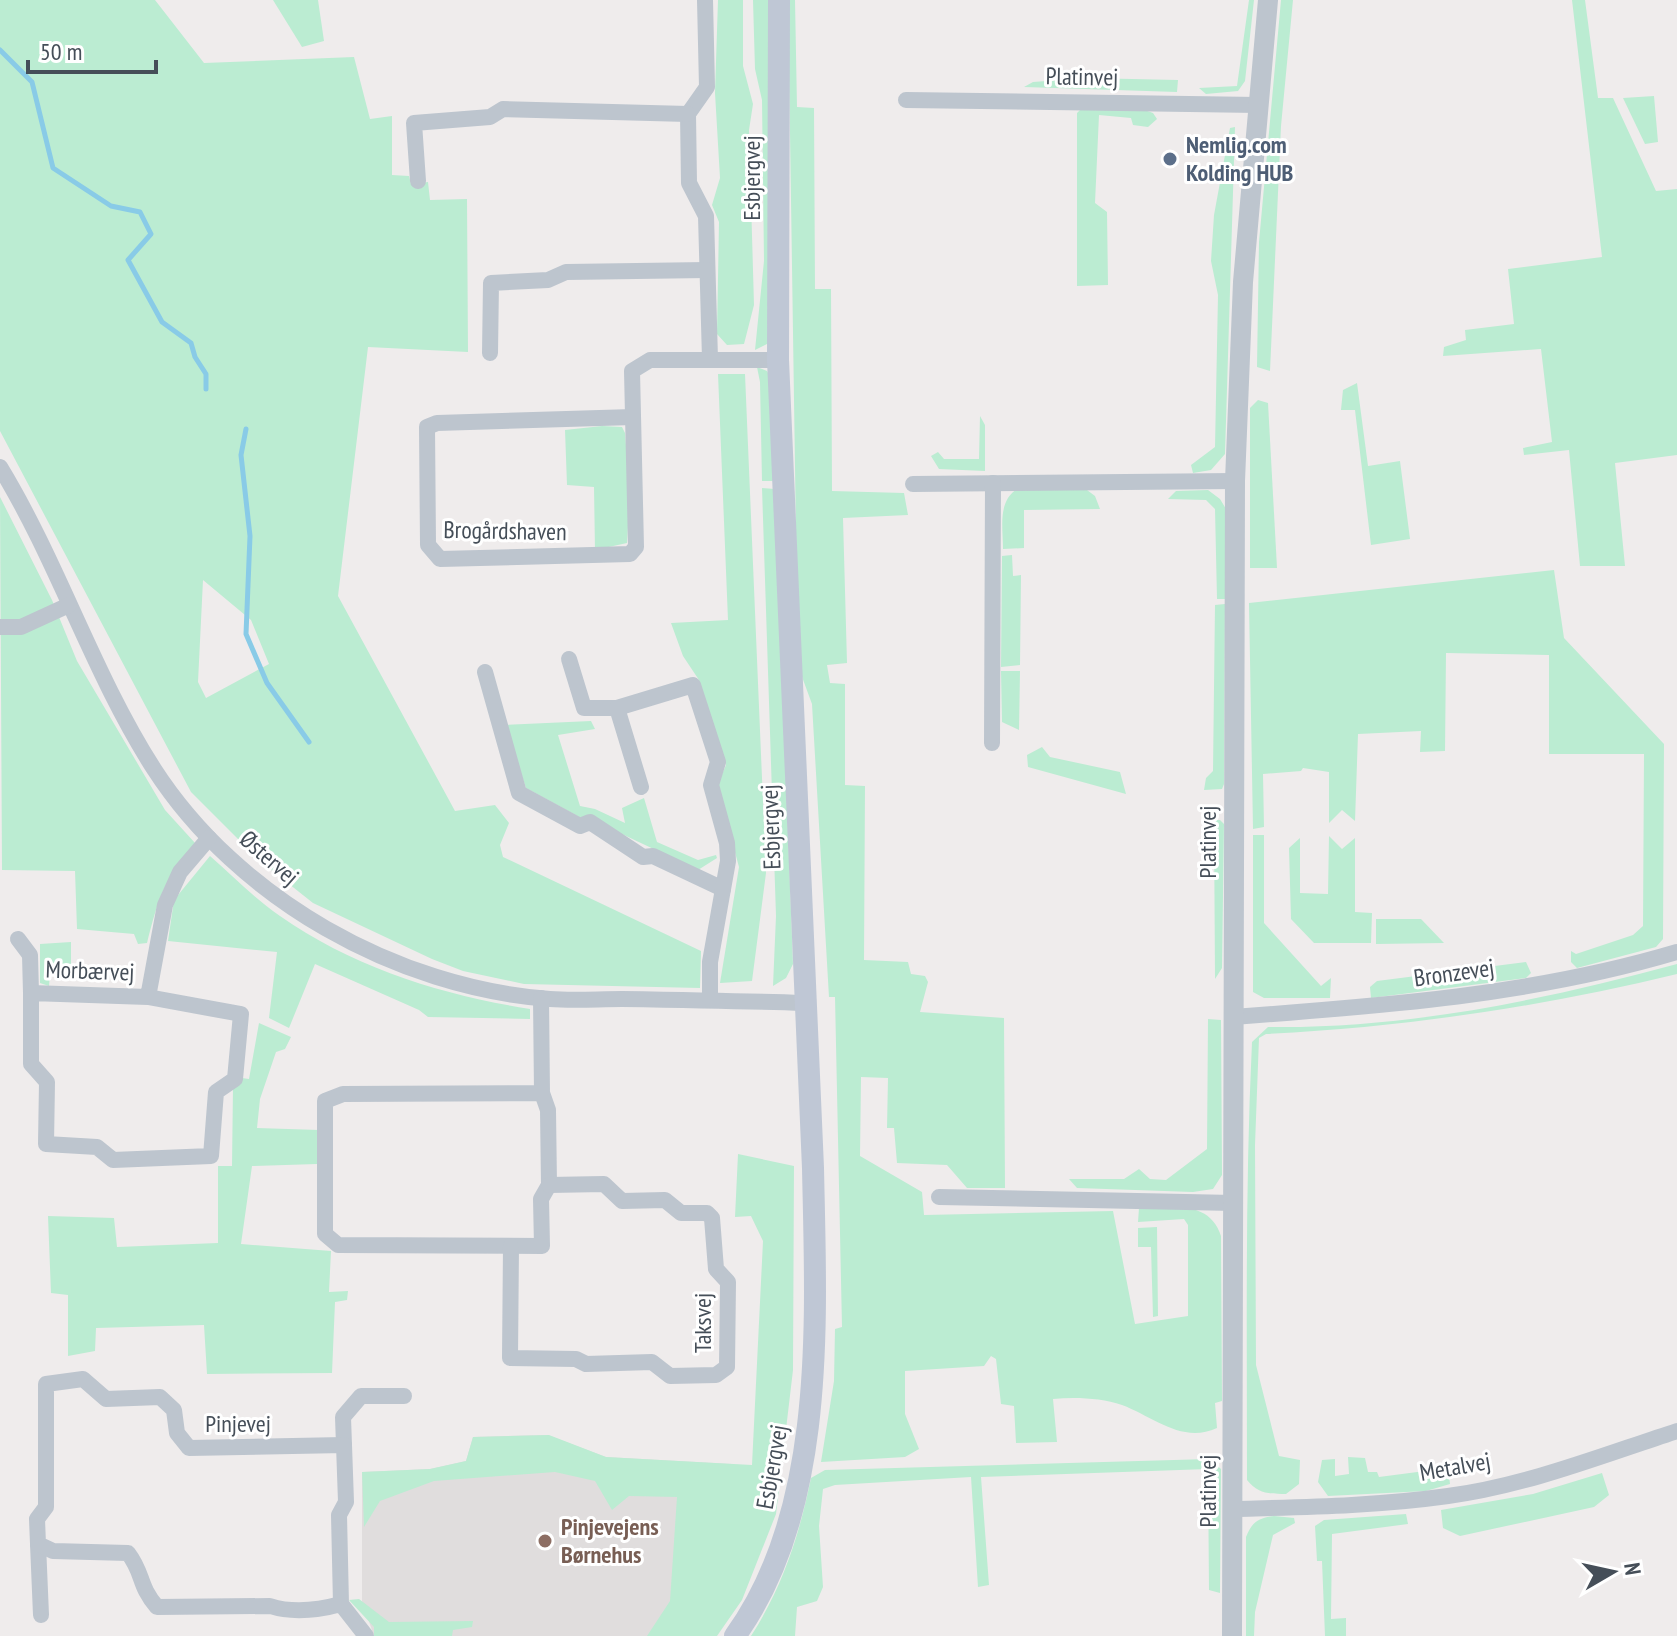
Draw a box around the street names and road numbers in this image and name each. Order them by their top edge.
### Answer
street label: Platinvej [1045,60,1119,93]
street label: Esbjergvej [736,135,767,221]
street label: Brogårdshaven [443,514,567,547]
street label: Esbjergvej [754,784,787,870]
street label: Platinvej [1192,806,1223,878]
street label: Østervej [233,823,305,892]
street label: Bronzevej [1412,952,1496,993]
street label: Morbærvej [45,953,135,988]
street label: Taksvej [687,1293,718,1353]
street label: Pinjevej [205,1408,271,1439]
street label: Esbjergvej [749,1422,794,1512]
street label: Metalvej [1417,1445,1493,1488]
street label: Platinvej [1192,1455,1223,1527]

